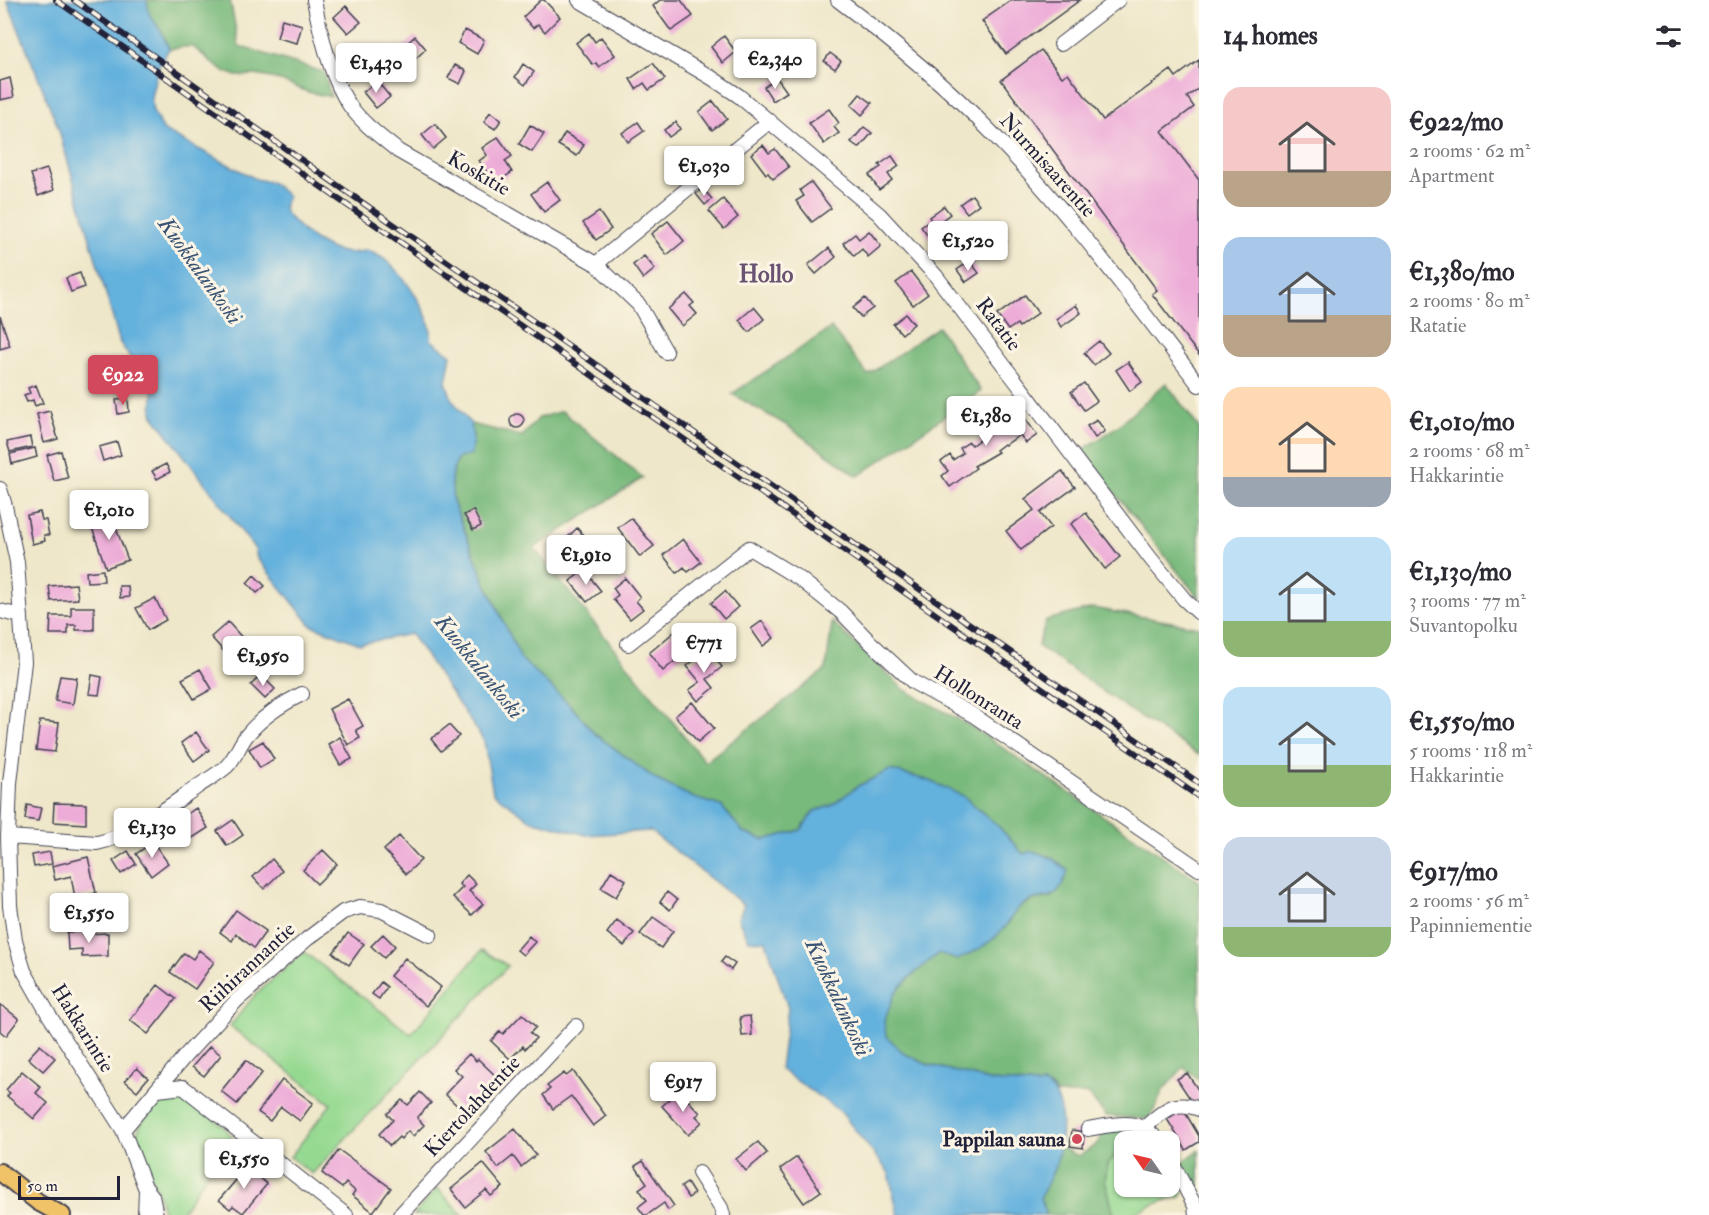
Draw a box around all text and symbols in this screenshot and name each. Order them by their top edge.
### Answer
text: 14 homes [1223,20,1318,52]
icon: filters [1652,20,1685,53]
pin: €2,340 [726,39,824,90]
pin: €1,430 [327,43,425,94]
text: €2,340 [747,46,803,71]
text: €1,430 [350,50,402,75]
text: €922/mo [1409,106,1503,138]
street label: Nurmisaarentie [994,107,1102,223]
icon: home [1271,111,1343,183]
text: 2 rooms · 62 m² [1409,138,1530,163]
street label: Koskitie [442,145,515,202]
pin: €1,030 [655,146,753,197]
text: €1,030 [678,153,730,178]
text: Apartment [1409,163,1494,188]
water label: Kuokkalankoski [151,210,249,330]
pin: €1,520 [919,221,1017,272]
text: €1,520 [942,228,994,253]
text: €1,380/mo [1409,256,1515,288]
district label: Hollo [739,259,794,290]
icon: home [1271,261,1343,333]
text: 2 rooms · 80 m² [1409,288,1530,313]
street label: Ratatie [970,292,1028,357]
text: Ratatie [1409,313,1466,338]
pin: €922 [87,355,159,406]
text: €922 [102,362,144,387]
pin: €1,380 [937,396,1035,447]
text: €1,380 [961,403,1011,428]
text: €1,010/mo [1409,406,1515,438]
icon: home [1271,411,1343,483]
text: 2 rooms · 68 m² [1409,438,1530,463]
text: Hakkarintie [1409,463,1504,488]
pin: €1,010 [60,490,158,541]
text: €1,010 [84,497,135,522]
pin: €1,910 [537,535,635,586]
text: €1,910 [560,542,612,567]
text: €1,130/mo [1409,556,1512,588]
icon: home [1271,561,1343,633]
text: 3 rooms · 77 m² [1409,588,1526,613]
water label: Kuokkalankoski [428,608,530,725]
text: Suvantopolku [1409,613,1518,638]
pin: €771 [668,623,740,674]
text: €771 [685,630,723,655]
pin: €1,950 [214,636,312,687]
text: €1,950 [237,643,289,668]
street label: Hollonranta [929,659,1029,736]
text: €1,550/mo [1409,706,1515,738]
icon: home [1271,711,1343,783]
text: 5 rooms · 118 m² [1409,738,1532,763]
text: Hakkarintie [1409,763,1504,788]
pin: €1,130 [103,808,201,859]
text: €1,130 [128,815,176,840]
text: €917/mo [1409,856,1498,888]
icon: home [1271,861,1343,933]
text: 2 rooms · 56 m² [1409,888,1529,913]
pin: €1,550 [40,893,138,944]
text: €1,550 [64,900,114,925]
text: Papinniementie [1409,913,1532,938]
street label: Riihirannantie [194,916,301,1019]
water label: Kuokkalankoski [798,933,877,1061]
street label: Hakkarintie [45,979,121,1078]
street label: Kiertolahdentie [418,1050,527,1163]
pin: €917 [647,1062,719,1113]
text: €917 [664,1069,702,1094]
place label: Pappilan sauna [942,1126,1066,1153]
north arrow [1114,1131,1180,1197]
map controls [1114,1131,1180,1197]
marker: Pappilan sauna [1070,1132,1084,1146]
pin: €1,550 [195,1139,293,1190]
text: €1,550 [219,1146,269,1171]
scale bar [18,1173,120,1200]
text: 50 m [27,1176,58,1196]

